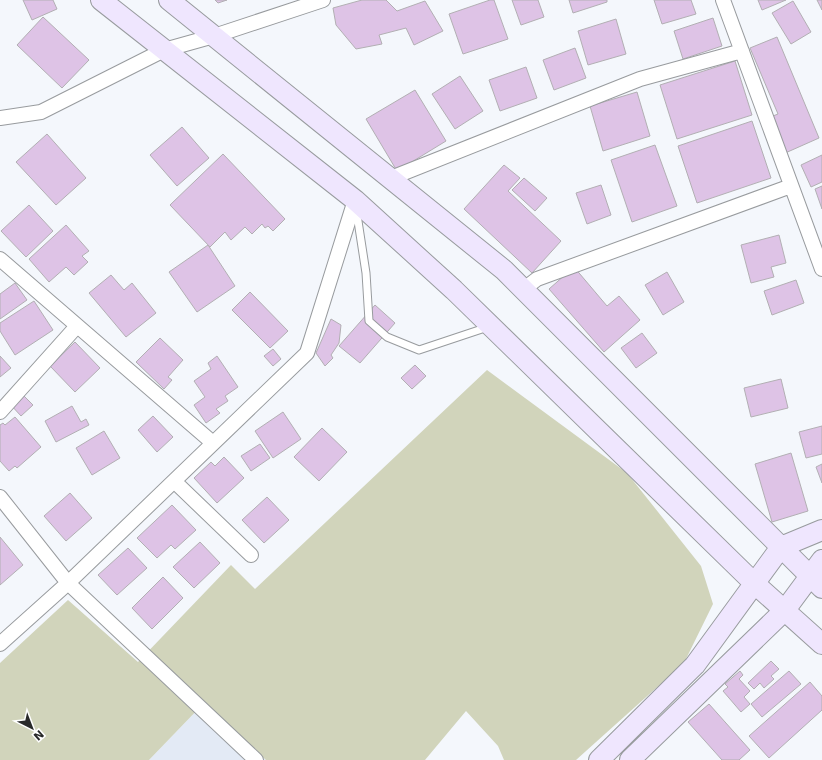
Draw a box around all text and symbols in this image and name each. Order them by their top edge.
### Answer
north arrow [12,708,52,748]
text: N [31,727,46,743]

